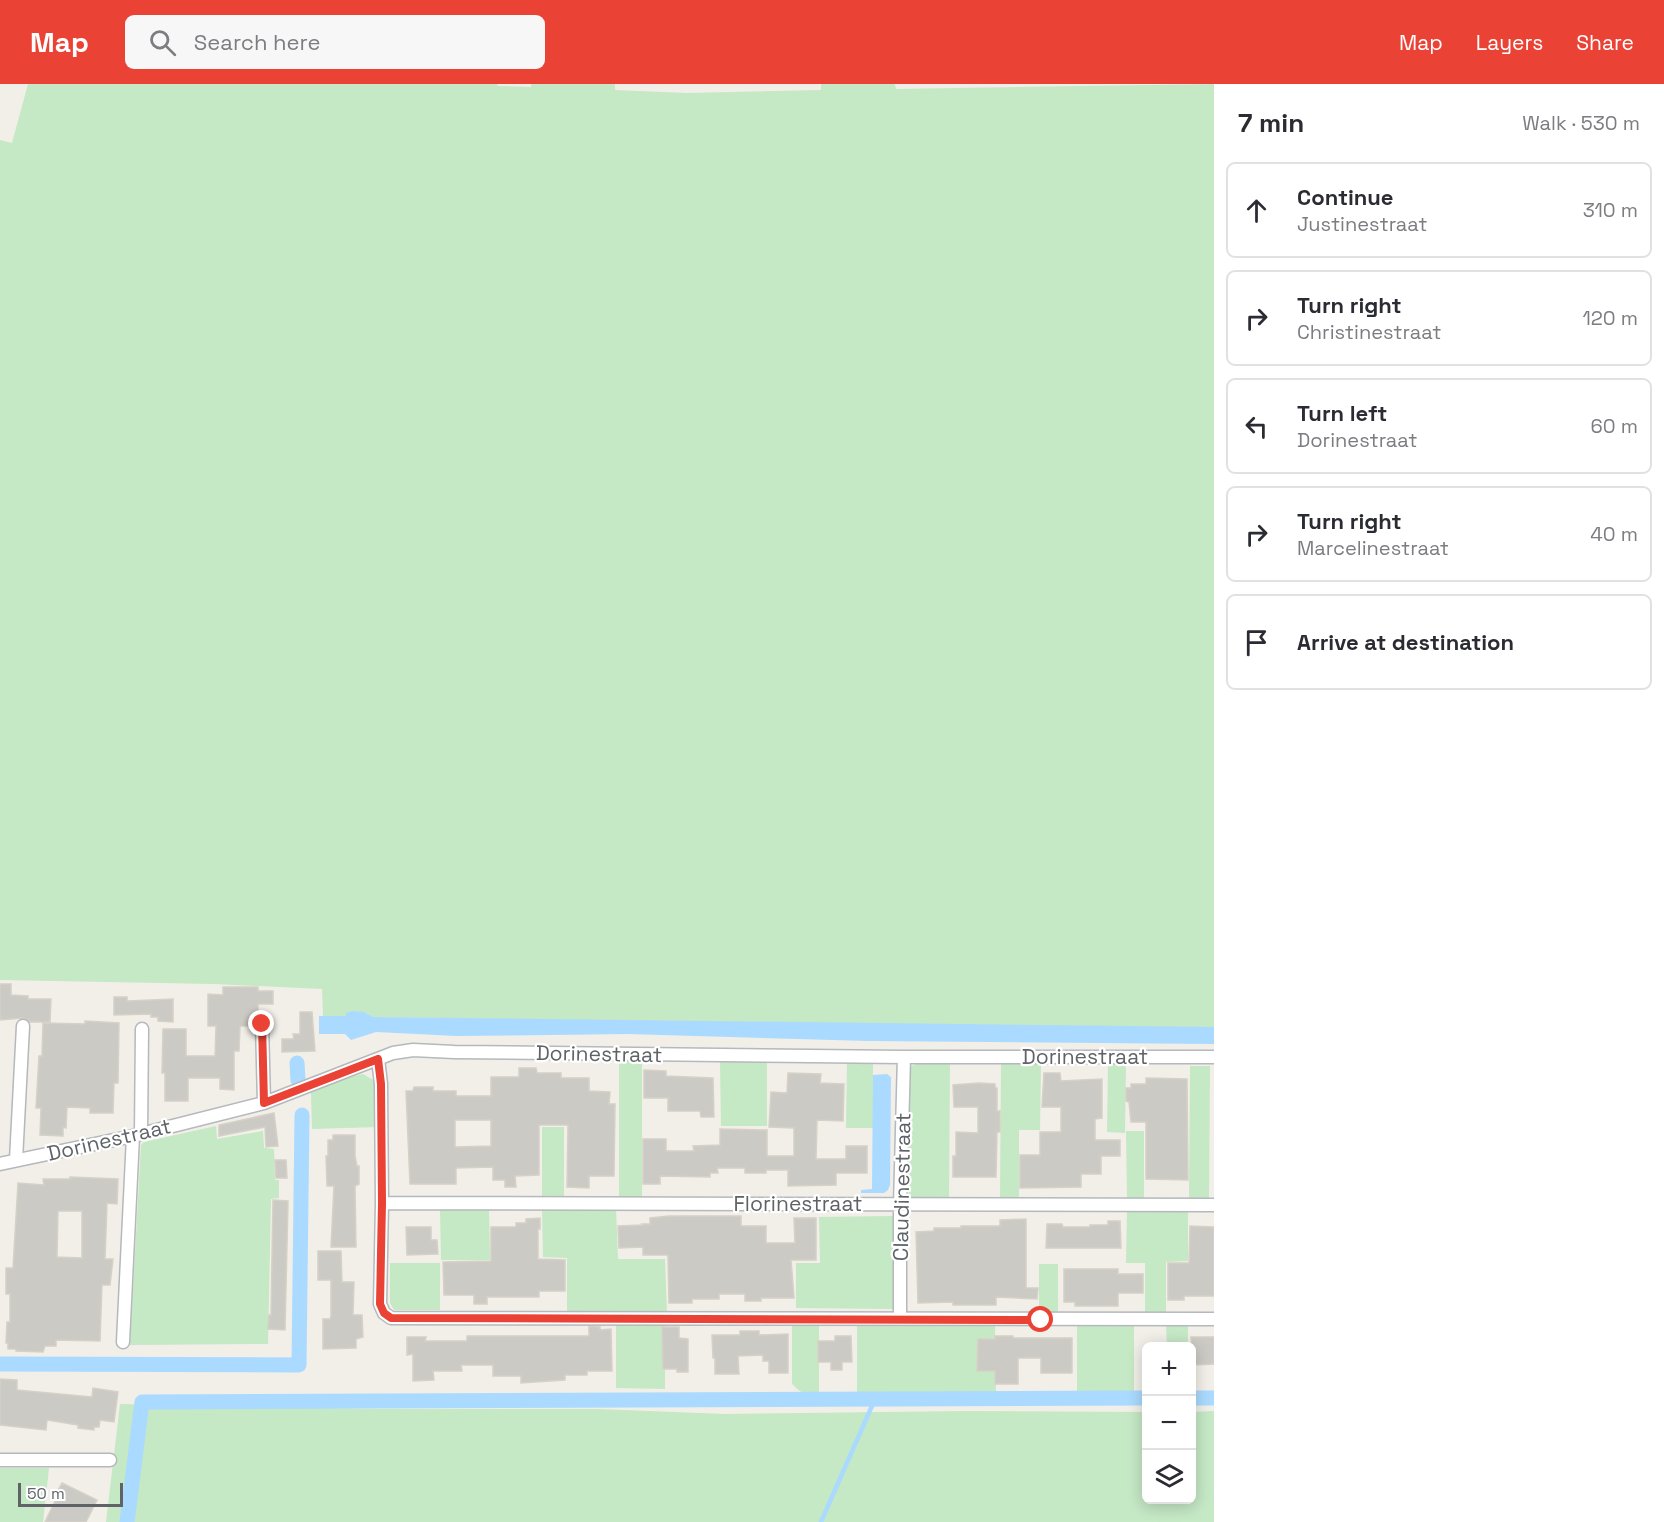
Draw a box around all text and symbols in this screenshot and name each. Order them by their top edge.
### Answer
search box [125,15,545,69]
text: Map [30,24,89,60]
icon: search [146,26,179,59]
text: Search here [194,28,321,56]
text: Map [1399,29,1443,56]
text: Layers [1476,29,1543,56]
text: Share [1576,29,1634,56]
text: 7 min [1238,106,1304,140]
text: Walk · 530 m [1522,110,1640,136]
text: Continue [1297,183,1393,211]
icon: ahead [1240,194,1273,227]
text: 310 m [1583,197,1638,223]
text: Justinestraat [1297,211,1427,237]
text: Turn right [1297,291,1402,319]
icon: right [1240,302,1273,335]
text: 120 m [1582,305,1638,331]
text: Christinestraat [1297,319,1441,345]
text: Turn left [1297,399,1387,427]
icon: left [1240,410,1273,443]
text: 60 m [1591,413,1638,439]
text: Dorinestraat [1297,427,1417,453]
text: Turn right [1297,507,1402,535]
icon: right [1240,518,1273,551]
text: 40 m [1590,521,1638,547]
text: Marcelinestraat [1297,535,1449,561]
icon: arrive [1240,626,1273,659]
text: Arrive at destination [1297,628,1514,656]
route end [248,1010,274,1036]
street label: Dorinestraat [536,1039,662,1068]
street label: Dorinestraat [1022,1043,1148,1070]
street label: Dorinestraat [44,1112,174,1167]
street label: Claudinestraat [887,1113,916,1261]
street label: Florinestraat [733,1190,863,1217]
route start [1027,1306,1053,1332]
map controls [1142,1342,1196,1504]
button: + [1142,1342,1196,1396]
button: − [1142,1396,1196,1450]
button: layers [1142,1450,1196,1504]
scale bar [18,1480,123,1508]
text: 50 m [27,1483,65,1504]

